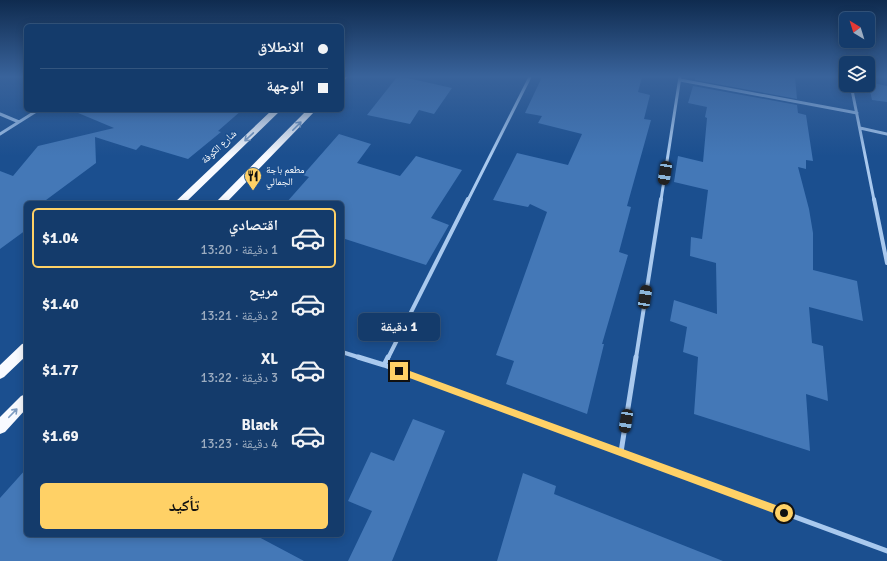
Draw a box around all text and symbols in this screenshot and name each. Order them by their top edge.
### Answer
north arrow [839,12,875,48]
map controls [839,12,875,92]
text: الانطلاق [258,38,304,56]
button: layers [839,56,875,92]
text: الوجهة [266,77,304,95]
one-way arrow [292,121,301,131]
street label: شارع الكوفة [199,127,239,166]
one-way arrow [244,132,254,142]
car [657,160,673,186]
place label: مطعم باجة الجمالي [266,164,305,190]
restaurant icon: مطعم باجة الجمالي [243,166,263,191]
text: اقتصادي [229,216,278,234]
icon: car [290,220,326,256]
text: $1.04 [42,229,79,247]
text: 1 دقيقة · 13:20 [200,242,278,258]
text: مريح [249,282,278,300]
car [637,284,653,310]
icon: car [290,286,326,322]
text: $1.40 [42,295,79,313]
text: 2 دقيقة · 13:21 [200,308,278,324]
callout: 1 دقيقة [358,313,440,341]
text: 1 دقيقة [380,319,418,335]
text: XL [261,350,278,368]
icon: car [290,352,326,388]
text: $1.77 [42,361,79,379]
route end [390,362,408,380]
text: 3 دقيقة · 13:22 [200,370,278,386]
one-way arrow [8,408,18,418]
car [618,408,634,434]
text: Black [241,416,278,434]
icon: car [290,418,326,454]
text: $1.69 [42,427,79,445]
text: 4 دقيقة · 13:23 [200,436,278,452]
button: تأكيد [40,483,328,529]
route start [775,504,793,522]

